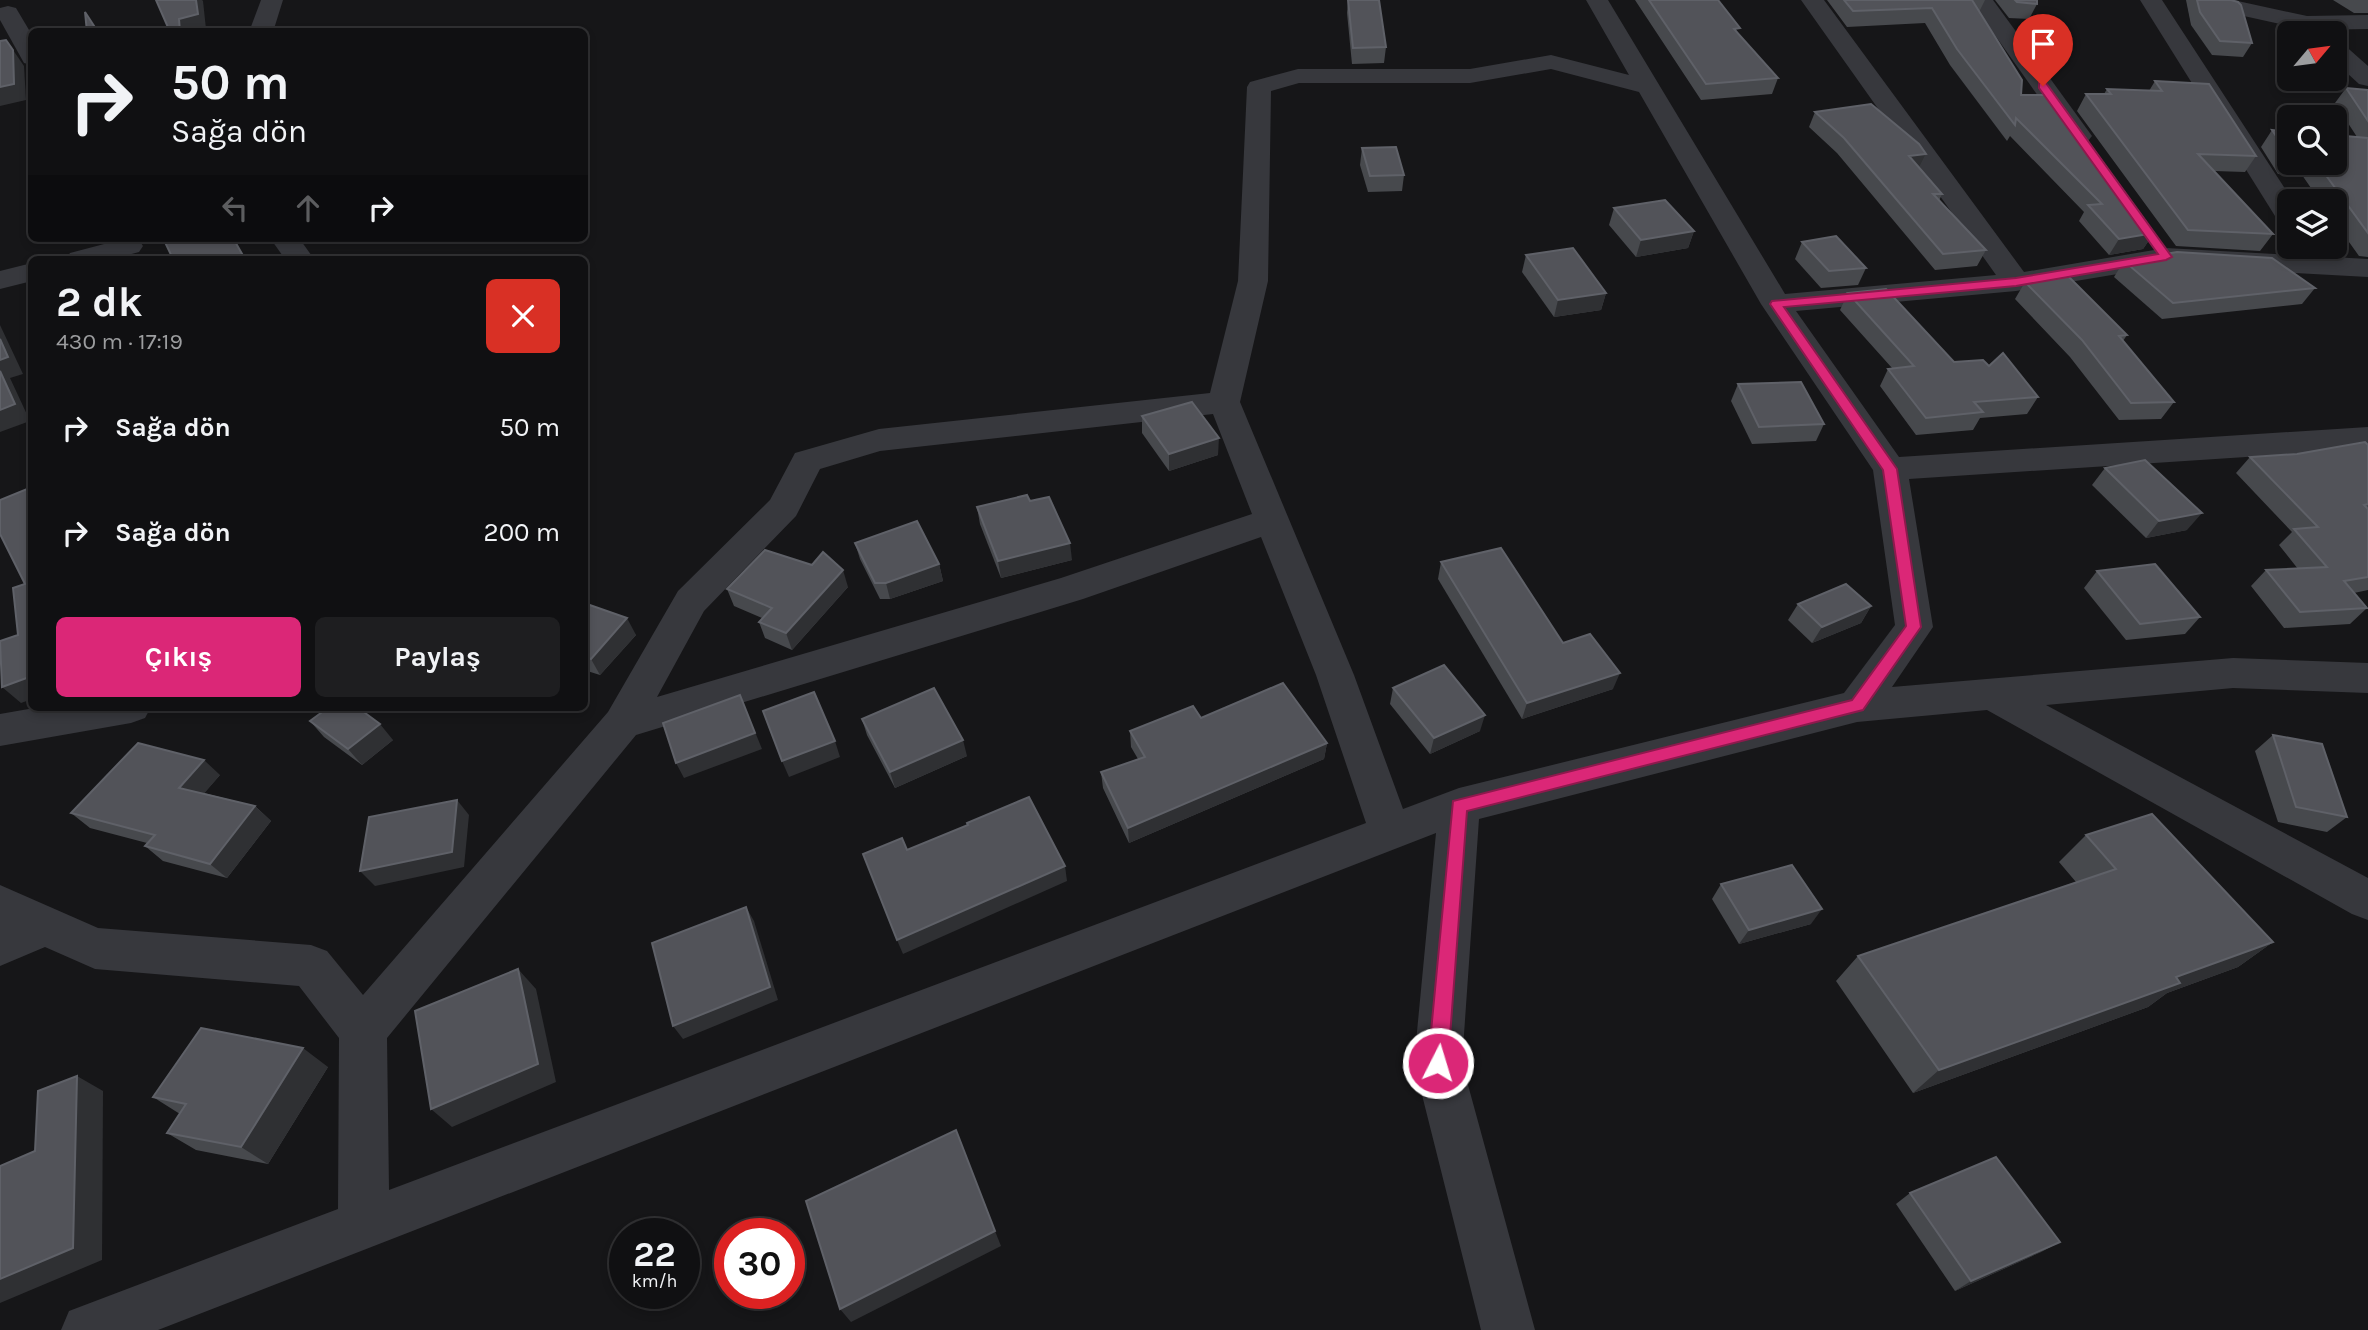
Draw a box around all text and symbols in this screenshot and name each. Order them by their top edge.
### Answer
pin [2013,14,2073,86]
north arrow [2277,21,2347,91]
map controls [2277,21,2347,259]
icon: arrive [2024,25,2062,63]
text: 50 m [171,54,289,111]
icon: right [56,56,147,147]
button: search [2277,105,2347,175]
text: Sağa dön [171,113,307,150]
icon: left [216,189,254,227]
icon: ahead [289,189,327,227]
icon: right [362,189,400,227]
button: layers [2277,189,2347,259]
text: 2 dk [56,277,143,327]
button: close [486,279,560,353]
text: 430 m · 17:19 [56,328,183,355]
icon: right [56,409,94,447]
text: Sağa dön [115,412,231,443]
text: 50 m [499,412,560,443]
icon: right [56,514,94,552]
text: Sağa dön [115,517,231,548]
text: 200 m [484,517,560,548]
button: Çıkış [56,617,301,697]
button: Paylaş [315,617,560,697]
position arrow [1401,1026,1475,1100]
speed limit sign: 30 [714,1218,805,1309]
text: 22 [633,1234,676,1275]
text: km/h [632,1270,677,1292]

